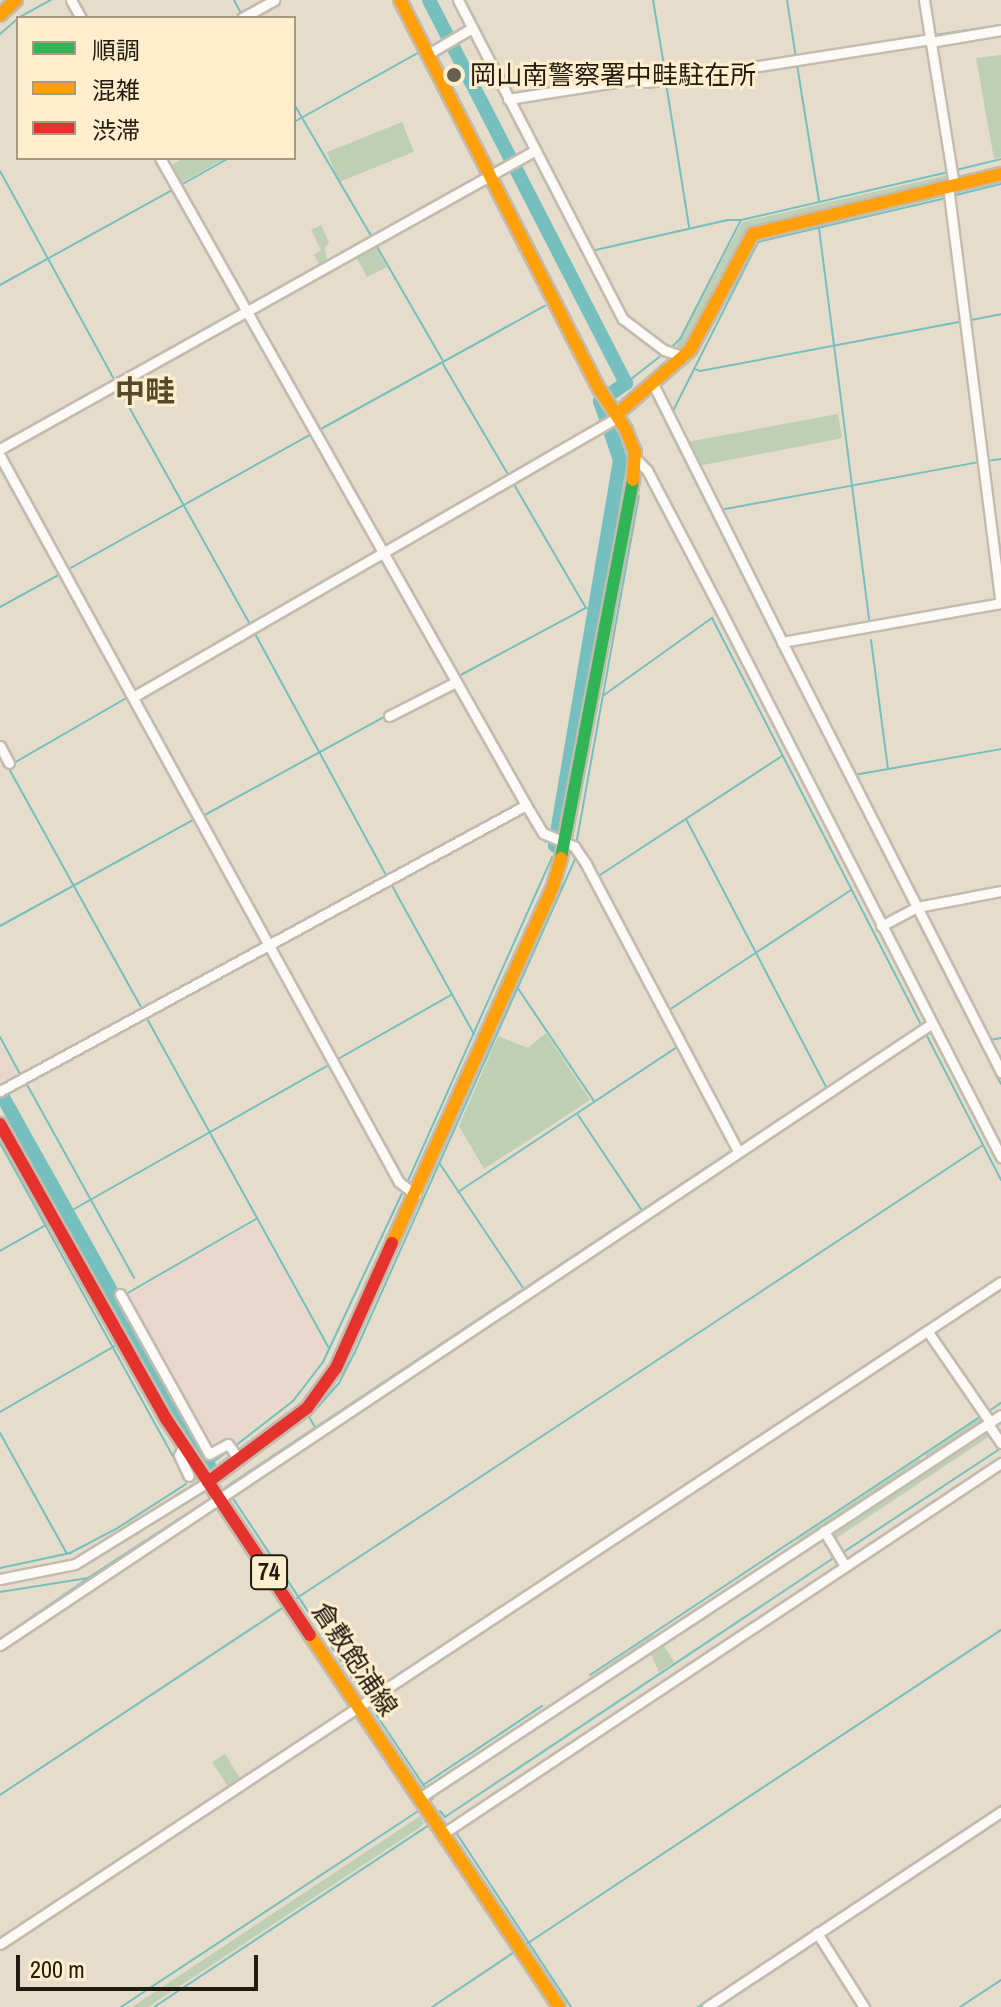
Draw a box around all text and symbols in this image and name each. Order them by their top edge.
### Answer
legend [16,16,296,160]
text: 順調 [92,34,140,66]
place label: 岡山南警察署中畦駐在所 [470,59,756,91]
marker: 岡山南警察署中畦駐在所 [445,66,463,84]
text: 混雑 [92,74,140,106]
text: 渋滞 [92,114,140,146]
district label: 中畦 [115,373,175,409]
road number: 74 [249,1552,289,1592]
street label: 倉敷飽浦線 [306,1596,404,1722]
scale bar [20,1939,262,1989]
text: 200 m [30,1953,85,1985]

